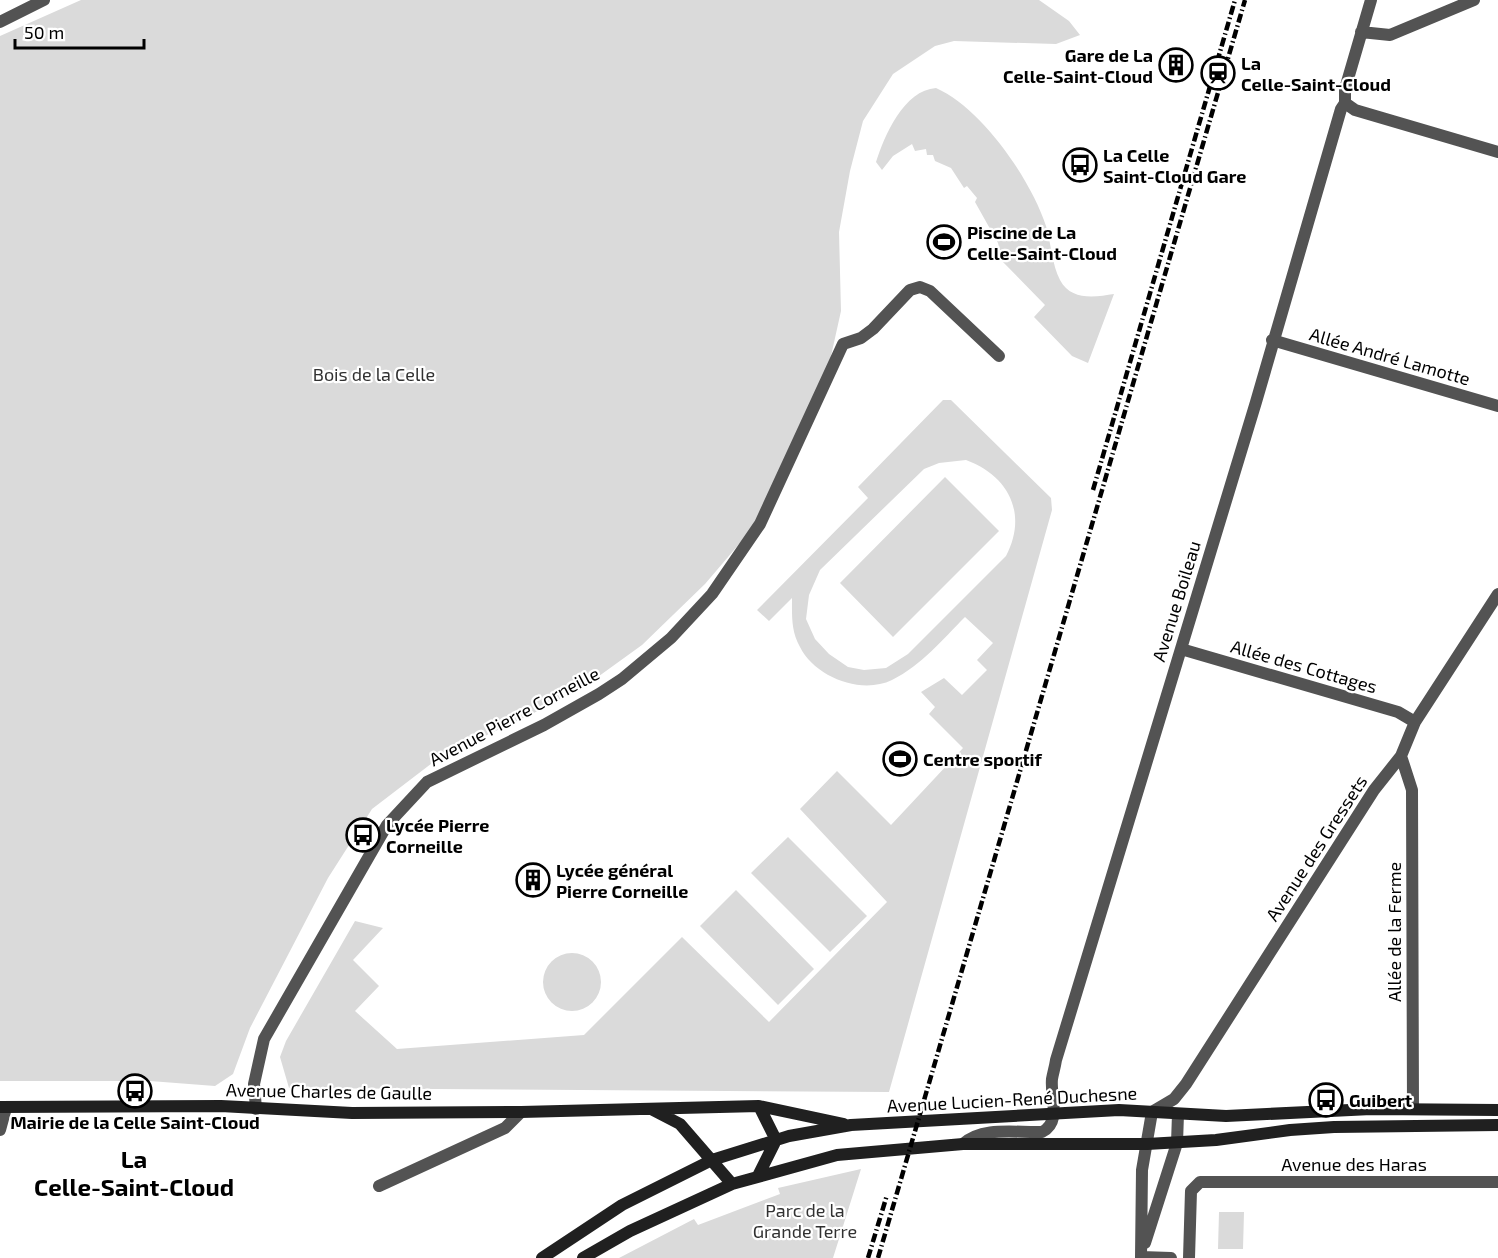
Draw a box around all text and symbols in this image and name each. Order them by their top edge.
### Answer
scale bar [15,12,144,50]
text: 50 m [24,21,64,43]
place label: Gare de La Celle-Saint-Cloud [1003,44,1153,87]
building icon: Gare de La Celle-Saint-Cloud [1158,47,1194,83]
place label: La Celle-Saint-Cloud [1241,52,1391,95]
station icon: La Celle-Saint-Cloud [1200,55,1236,91]
place label: La Celle Saint-Cloud Gare [1103,144,1246,187]
bus stop icon: La Celle Saint-Cloud Gare [1062,147,1098,183]
place label: Piscine de La Celle-Saint-Cloud [967,221,1117,264]
sports icon: Piscine de La Celle-Saint-Cloud [926,224,962,260]
street label: Allée André Lamotte [1307,323,1473,389]
park label: Bois de la Celle [313,363,435,385]
street label: Avenue Boileau [1147,538,1205,664]
street label: Allée des Cottages [1228,635,1380,697]
street label: Avenue Pierre Corneille [425,662,603,770]
sports icon: Centre sportif [882,741,918,777]
place label: Centre sportif [923,748,1043,770]
street label: Avenue des Gressets [1261,771,1371,925]
place label: Lycée Pierre Corneille [386,814,490,857]
bus stop icon: Lycée Pierre Corneille [345,817,381,853]
place label: Lycée général Pierre Corneille [556,859,688,902]
building icon: Lycée général Pierre Corneille [515,862,551,898]
street label: Allée de la Ferme [1383,862,1405,1002]
bus stop icon: Mairie de la Celle Saint-Cloud [117,1073,153,1109]
street label: Avenue Charles de Gaulle [226,1078,432,1104]
street label: Avenue Lucien-René Duchesne [886,1081,1138,1117]
bus stop icon: Guibert [1308,1082,1344,1118]
place label: Guibert [1349,1089,1413,1111]
place label: Mairie de la Celle Saint-Cloud [10,1111,260,1133]
district label: La Celle-Saint-Cloud [34,1144,234,1201]
street label: Avenue des Haras [1281,1153,1427,1175]
park label: Parc de la Grande Terre [753,1199,857,1242]

